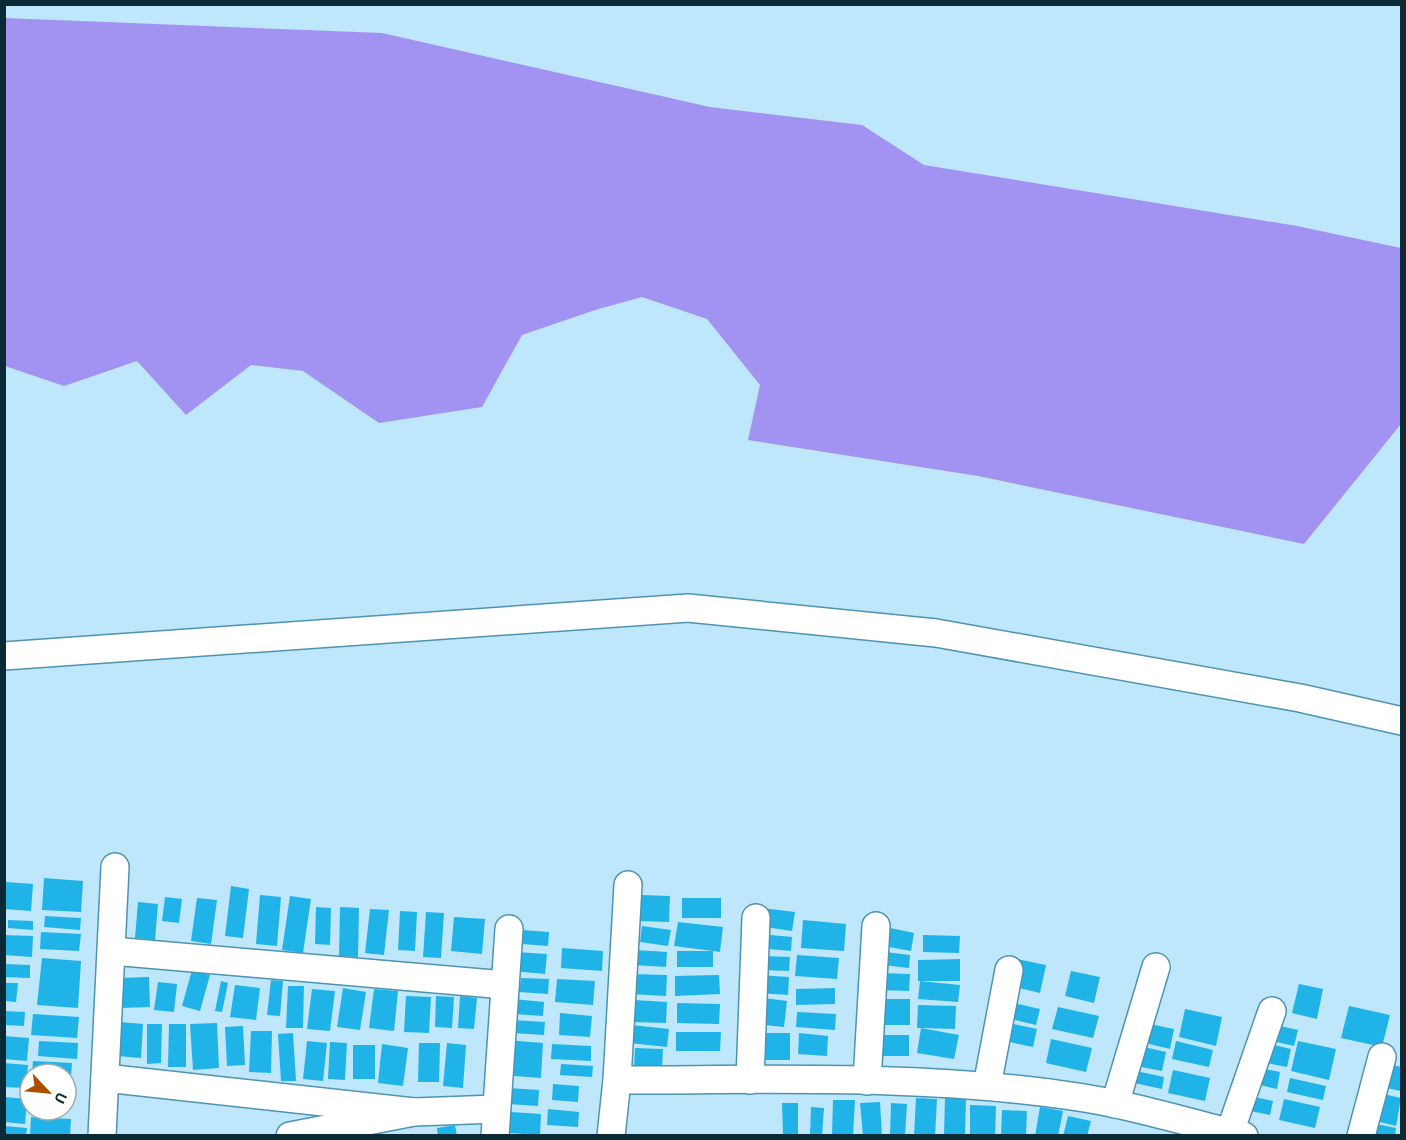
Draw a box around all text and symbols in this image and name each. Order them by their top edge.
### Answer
north arrow [18,1062,78,1122]
text: U [51,1090,70,1106]

